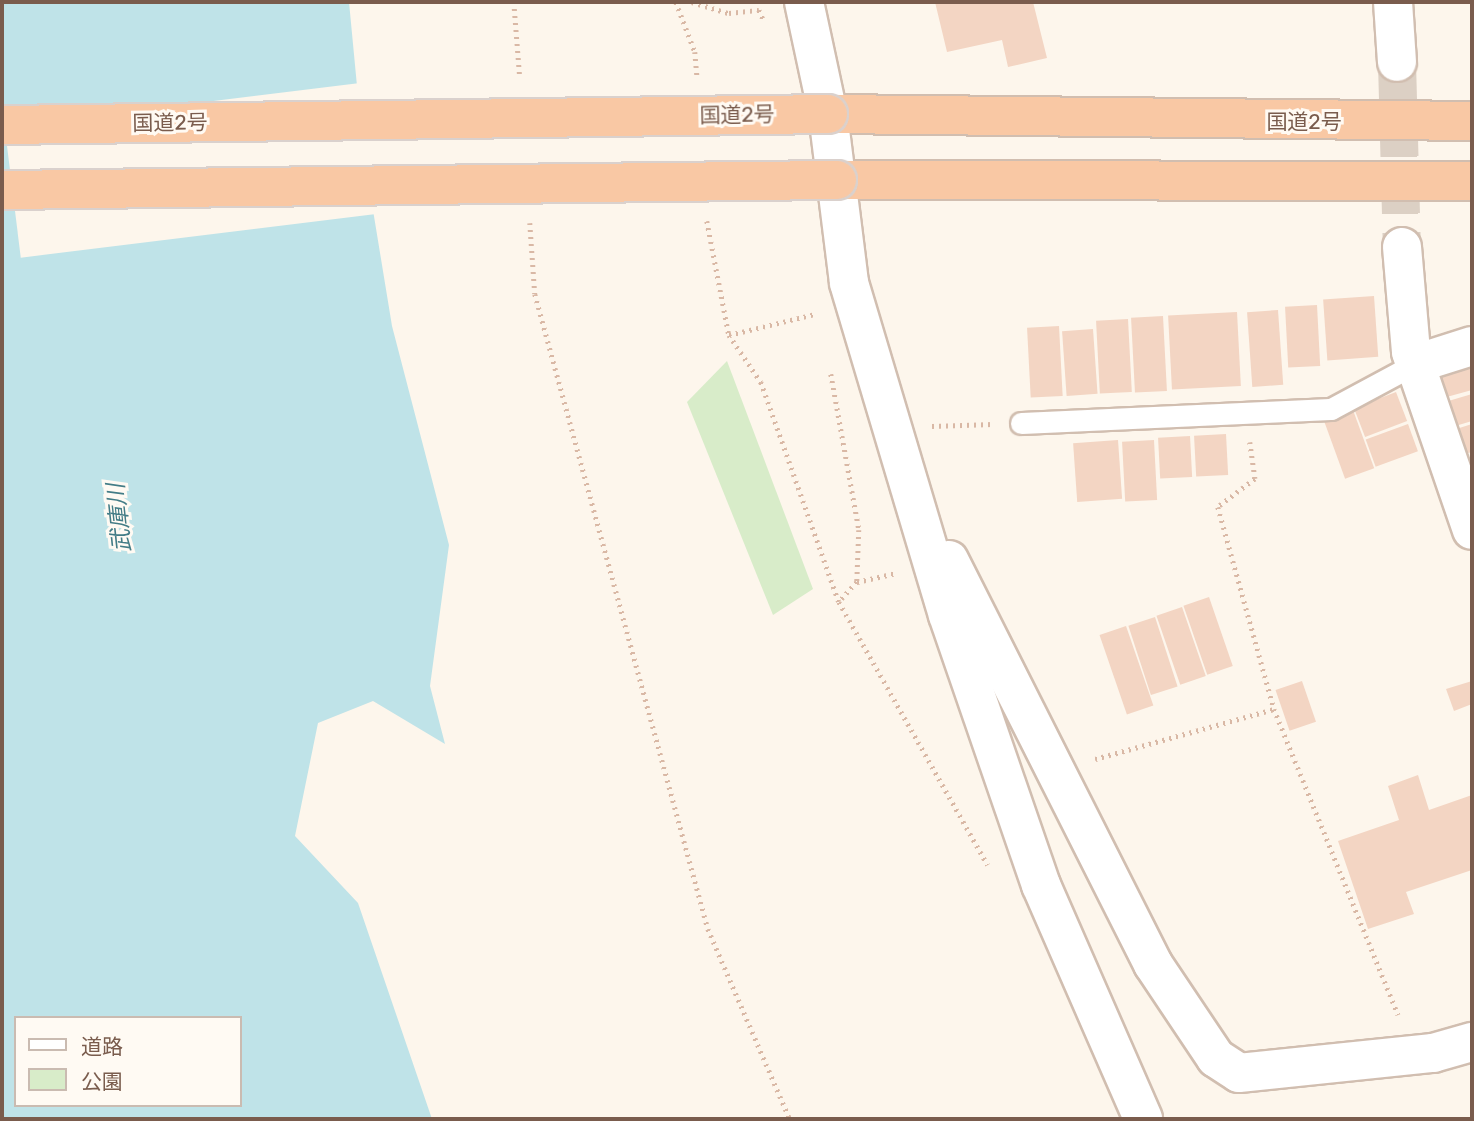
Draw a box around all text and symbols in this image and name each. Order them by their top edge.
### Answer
street label: 国道2号 [699,102,775,128]
street label: 国道2号 [1266,109,1342,135]
street label: 国道2号 [132,110,208,136]
water label: 武庫川 [102,482,136,554]
legend [14,1016,242,1107]
text: 道路 [81,1034,123,1059]
text: 公園 [81,1069,123,1094]

